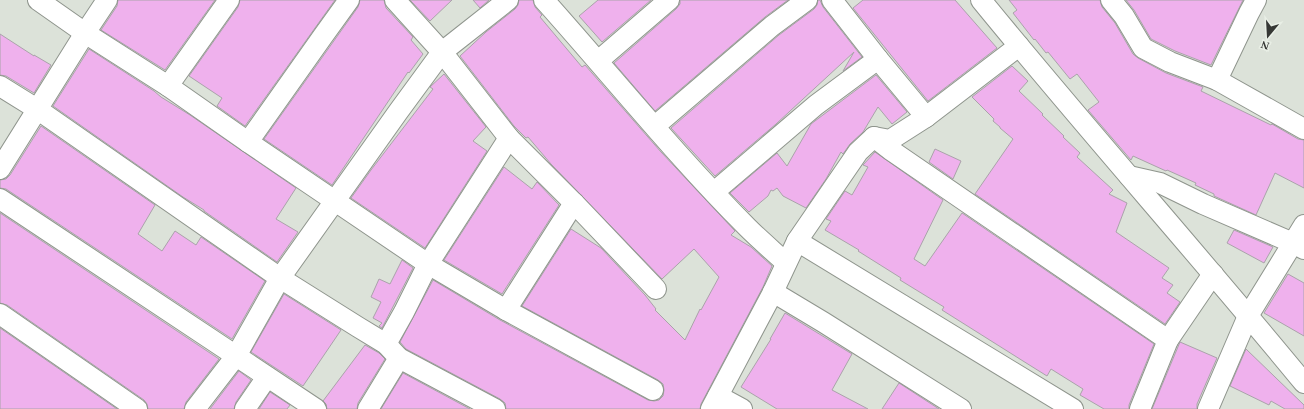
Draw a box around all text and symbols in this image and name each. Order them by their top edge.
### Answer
north arrow [1248,16,1288,56]
text: N [1259,39,1271,52]

